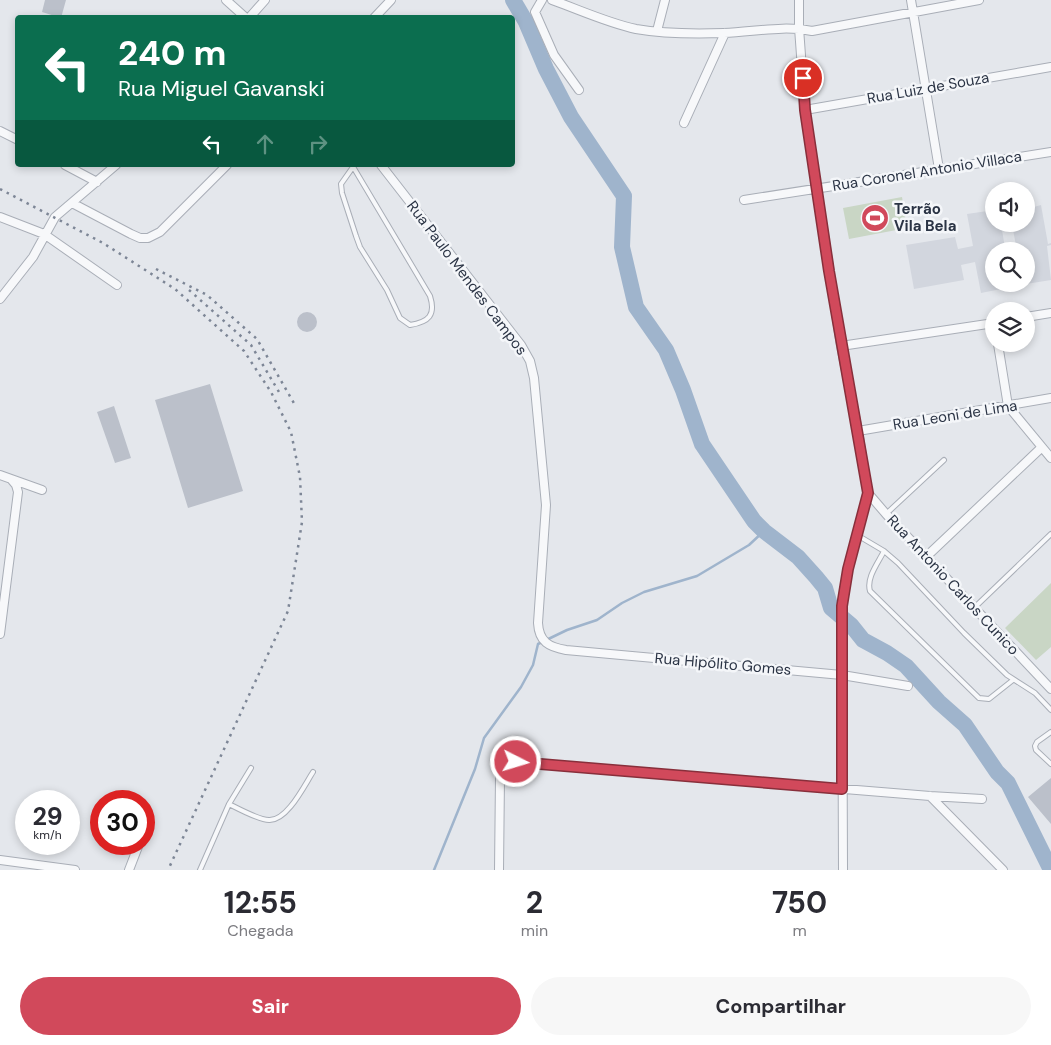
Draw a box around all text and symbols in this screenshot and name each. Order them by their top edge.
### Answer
text: 240 m [118,30,227,76]
icon: left [35,35,100,100]
pin [782,57,824,99]
icon: arrive [789,64,817,92]
street label: Rua Luiz de Souza [865,67,991,109]
text: Rua Miguel Gavanski [118,74,325,103]
icon: left [198,130,226,158]
icon: ahead [251,130,279,158]
icon: right [304,130,332,158]
street label: Rua Coronel Antonio Villaca [831,146,1023,196]
map controls [985,182,1035,352]
button: sound [985,182,1035,232]
street label: Rua Paulo Mendes Campos [402,197,532,359]
place label: Terrão Vila Bela [894,199,956,236]
sports icon: Terrão Vila Bela [860,203,890,233]
button: search [985,242,1035,292]
button: layers [985,302,1035,352]
street label: Rua Leoni de Lima [891,395,1019,435]
street label: Rua Antonio Carlos Cunico [883,510,1024,660]
street label: Rua Hipólito Gomes [654,648,792,680]
position arrow [489,735,541,787]
speed limit sign: 30 [90,790,155,855]
text: 29 [32,800,63,833]
text: km/h [33,827,62,843]
text: 12:55 [224,883,297,922]
text: 2 [526,883,543,922]
text: 750 [772,883,827,922]
text: Chegada [227,920,293,941]
text: min [521,920,548,941]
text: m [792,920,807,941]
button: Sair [20,977,521,1035]
button: Compartilhar [531,977,1031,1035]

